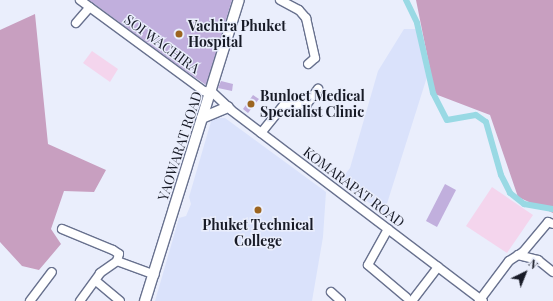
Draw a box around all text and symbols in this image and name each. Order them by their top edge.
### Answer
street label: SOI WACHIRA [121,11,203,77]
place label: Vachira Phuket Hospital [188,18,286,50]
marker: Vachira Phuket Hospital [173,28,185,40]
place label: Bunloet Medical Specialist Clinic [260,88,365,120]
street label: YAOWARAT ROAD [154,89,206,203]
marker: Bunloet Medical Specialist Clinic [245,98,257,110]
street label: KOMARAPAT ROAD [300,143,408,231]
marker: Phuket Technical College [253,205,263,215]
place label: Phuket Technical College [202,217,314,250]
north arrow [505,253,545,293]
text: N [525,256,542,272]

